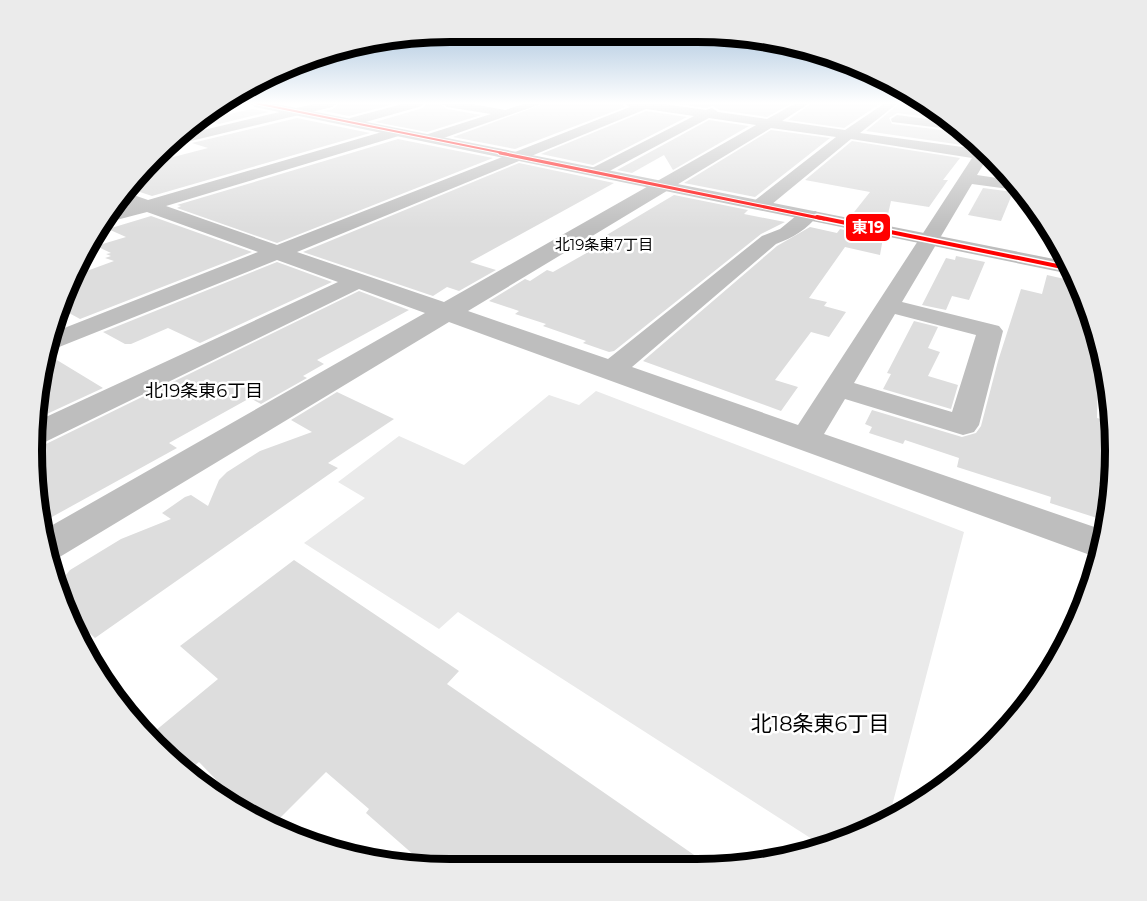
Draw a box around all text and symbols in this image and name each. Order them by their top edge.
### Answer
line badge: 東19 [845,213,891,242]
text: 東19 [852,218,884,237]
district label: 北19条東7丁目 [555,235,653,254]
district label: 北19条東6丁目 [145,380,263,402]
district label: 北18条東6丁目 [751,711,889,736]

